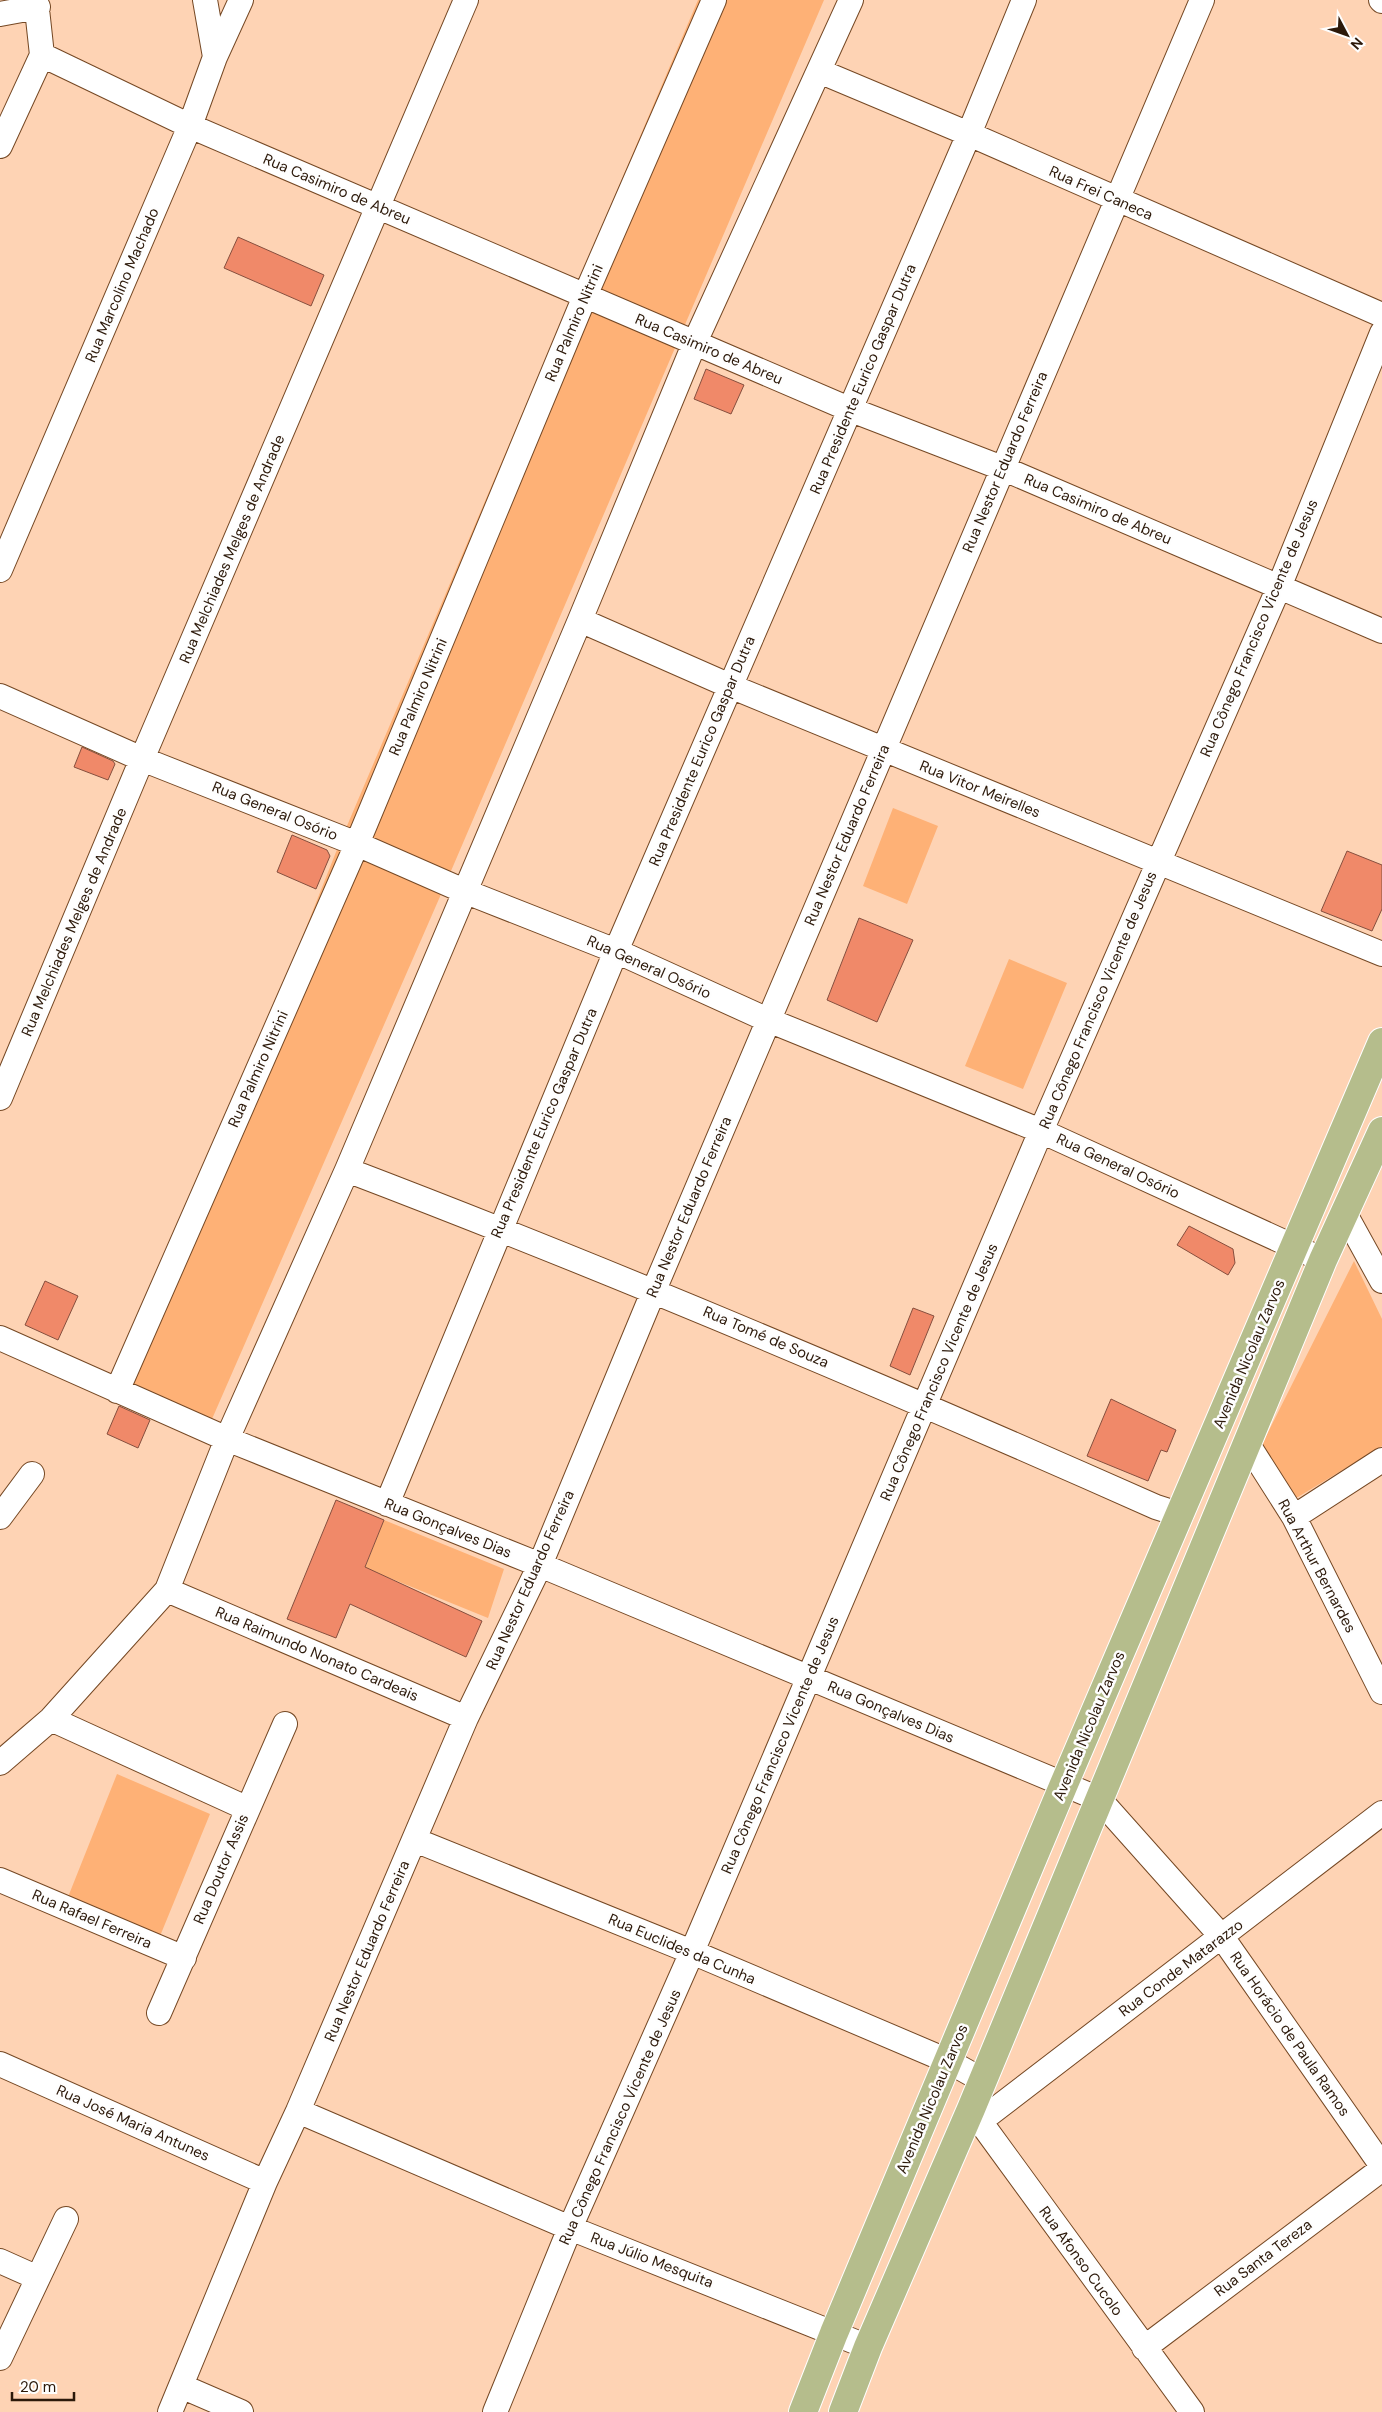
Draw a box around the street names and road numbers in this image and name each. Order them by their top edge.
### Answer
street label: Rua Casimiro de Abreu [260,149,414,229]
street label: Rua Frei Caneca [1046,161,1156,225]
street label: Rua Marcolino Machado [80,205,164,365]
street label: Rua Palmiro Nitrini [540,261,608,385]
street label: Rua Presidente Eurico Gaspar Dutra [805,261,921,497]
street label: Rua Casimiro de Abreu [632,309,786,389]
street label: Rua Nestor Eduardo Ferreira [958,368,1052,556]
street label: Rua Melchiades Melges de Andrade [175,432,289,666]
street label: Rua Casimiro de Abreu [1021,469,1175,549]
street label: Rua Cônego Francisco Vicente de Jesus [1195,496,1323,760]
street label: Rua Presidente Eurico Gaspar Dutra [644,633,760,869]
street label: Rua Palmiro Nitrini [384,635,452,759]
street label: Rua Nestor Eduardo Ferreira [800,741,894,929]
street label: Rua Vitor Meirelles [917,756,1043,822]
street label: Rua General Osório [209,777,341,845]
street label: Rua Melchiades Melges de Andrade [17,805,131,1039]
street label: Rua Cônego Francisco Vicente de Jesus [1034,868,1162,1132]
street label: Rua General Osório [584,931,714,1003]
street label: Rua Presidente Eurico Gaspar Dutra [486,1005,602,1241]
street label: Rua Palmiro Nitrini [223,1007,293,1131]
street label: Rua Nestor Eduardo Ferreira [642,1113,736,1301]
street label: Rua General Osório [1053,1129,1183,1203]
street label: Rua Cônego Francisco Vicente de Jesus [875,1240,1003,1504]
street label: Avenida Nicolau Zarvos [1208,1276,1290,1432]
street label: Rua Tomé de Souza [700,1301,832,1373]
street label: Rua Nestor Eduardo Ferreira [481,1487,579,1673]
street label: Rua Gonçalves Dias [381,1493,515,1563]
street label: Rua Arthur Bernardes [1273,1496,1361,1636]
street label: Rua Raimundo Nonato Cardeais [212,1602,422,1706]
street label: Rua Cônego Francisco Vicente de Jesus [716,1613,844,1877]
street label: Avenida Nicolau Zarvos [1048,1648,1130,1804]
street label: Rua Gonçalves Dias [825,1676,957,1748]
street label: Rua Doutor Assis [189,1811,253,1927]
street label: Rua Nestor Eduardo Ferreira [320,1857,414,2045]
street label: Rua Rafael Ferreira [29,1885,155,1953]
street label: Rua Euclides da Cunha [605,1909,759,1989]
street label: Rua Conde Matarazzo [1115,1915,1247,2021]
street label: Rua Horácio de Paula Ramos [1225,1948,1355,2120]
street label: Rua Cônego Francisco Vicente de Jesus [554,1986,686,2248]
street label: Avenida Nicolau Zarvos [891,2021,973,2177]
street label: Rua José Maria Antunes [53,2080,213,2166]
street label: Rua Afonso Cucolo [1034,2202,1128,2320]
street label: Rua Santa Tereza [1210,2215,1316,2301]
street label: Rua Júlio Mesquita [588,2227,716,2293]

